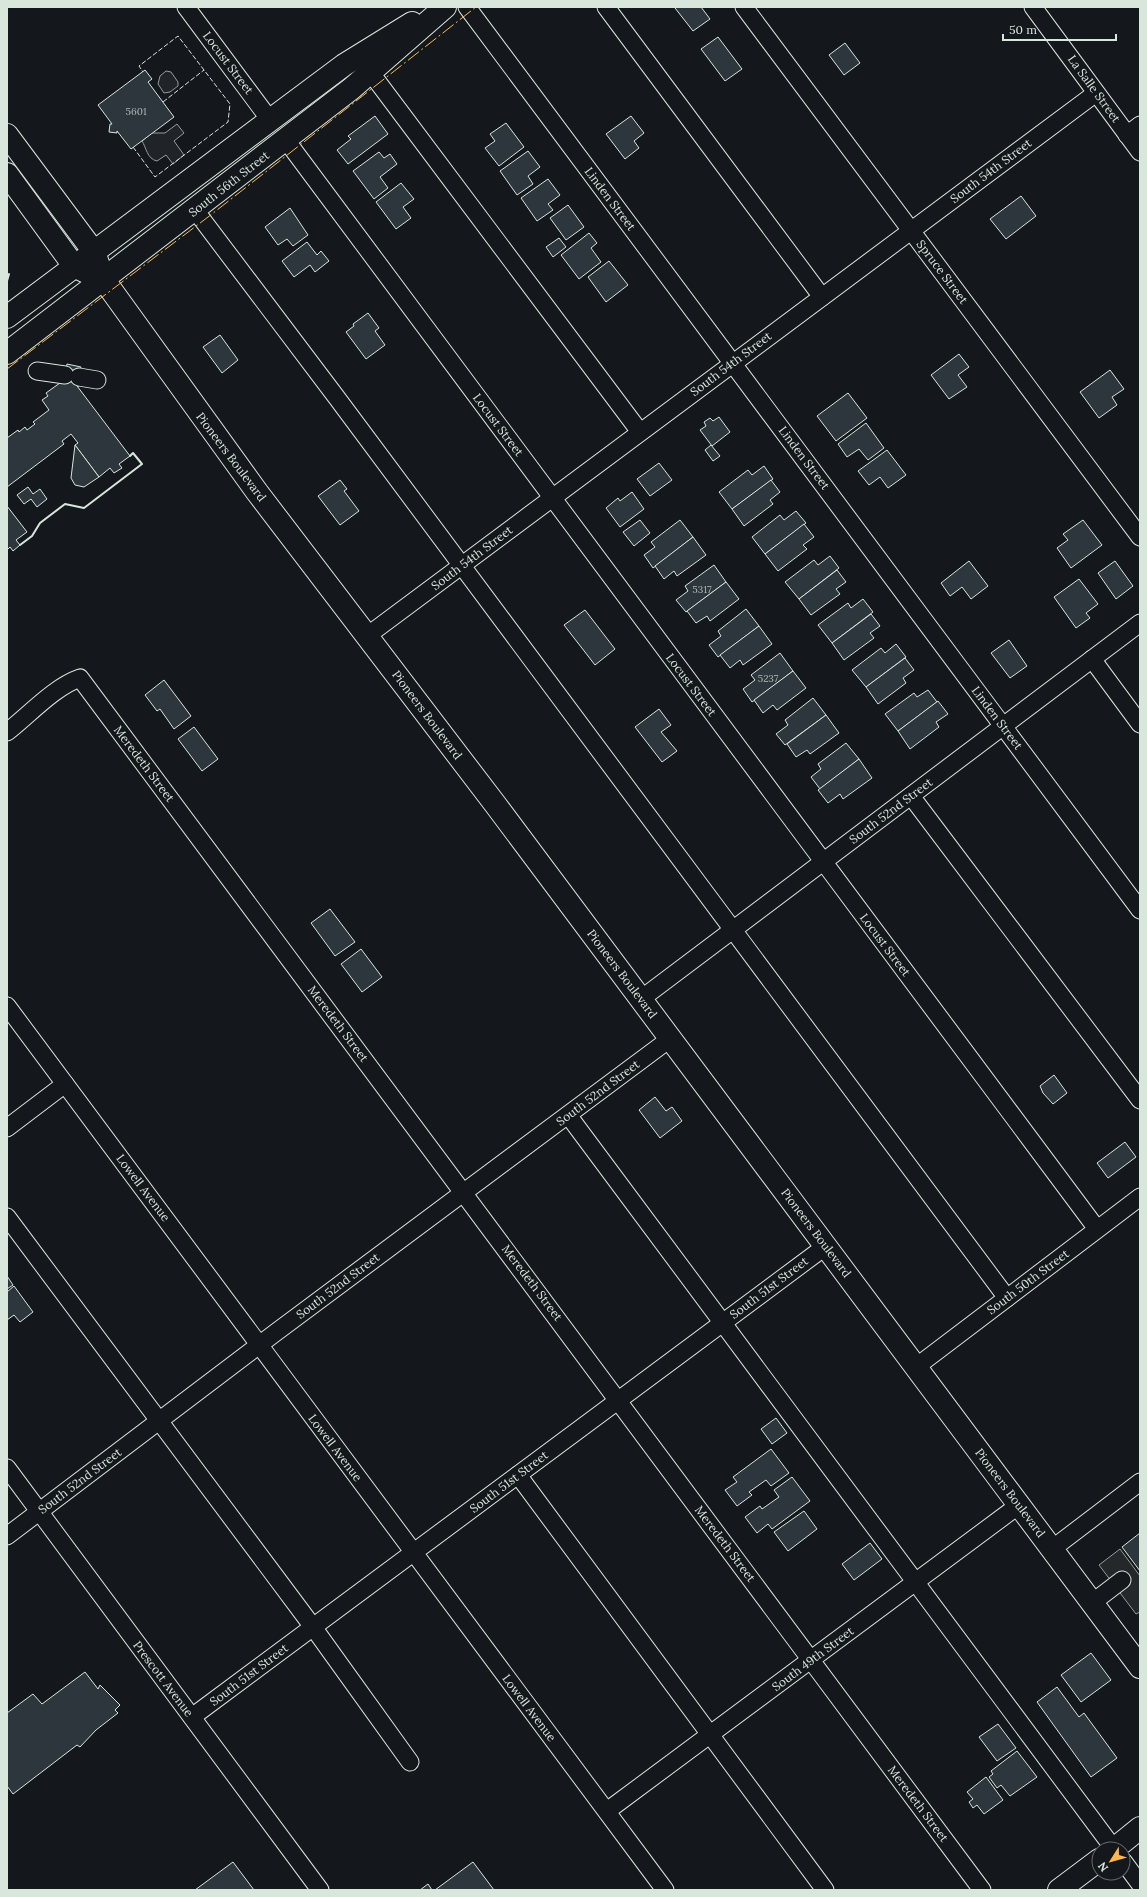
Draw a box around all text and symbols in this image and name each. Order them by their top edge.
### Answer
scale bar [1003,16,1116,42]
text: 50 m [1009,22,1037,37]
street label: Locust Street [200,28,257,97]
street label: La Salle Street [1065,52,1124,126]
house number: 5601 [125,105,147,118]
street label: South 54th Street [947,135,1035,206]
street label: South 56th Street [185,147,272,220]
street label: Linden Street [582,164,639,234]
street label: Spruce Street [913,237,972,307]
street label: South 54th Street [687,328,775,399]
street label: Locust Street [470,390,527,459]
street label: Pioneers Boulevard [193,409,270,504]
street label: Linden Street [776,423,833,493]
street label: South 54th Street [428,522,516,593]
house number: 5317 [692,583,712,596]
street label: Locust Street [663,650,720,719]
street label: Pioneers Boulevard [389,667,466,762]
house number: 5237 [758,672,779,685]
street label: Linden Street [969,683,1026,753]
street label: Meredeth Street [111,723,178,805]
street label: South 52nd Street [846,774,936,847]
street label: Locust Street [857,910,914,979]
street label: Pioneers Boulevard [584,926,661,1021]
street label: Meredeth Street [305,983,372,1065]
street label: South 52nd Street [553,1056,643,1129]
street label: Lowell Avenue [113,1151,174,1225]
street label: Pioneers Boulevard [778,1185,855,1280]
street label: Meredeth Street [499,1242,566,1324]
street label: South 50th Street [984,1246,1072,1317]
street label: South 52nd Street [293,1249,383,1322]
street label: South 51st Street [727,1253,811,1322]
street label: Lowell Avenue [305,1411,366,1485]
street label: South 52nd Street [35,1444,125,1517]
street label: Pioneers Boulevard [972,1445,1049,1540]
street label: South 51st Street [467,1447,551,1516]
street label: Meredeth Street [692,1503,759,1585]
street label: South 49th Street [769,1623,857,1694]
street label: Prescott Avenue [130,1638,197,1720]
street label: South 51st Street [207,1640,291,1709]
street label: Lowell Avenue [499,1671,560,1745]
street label: Meredeth Street [885,1763,952,1845]
north arrow [1091,1841,1131,1881]
text: N [1095,1859,1111,1875]

